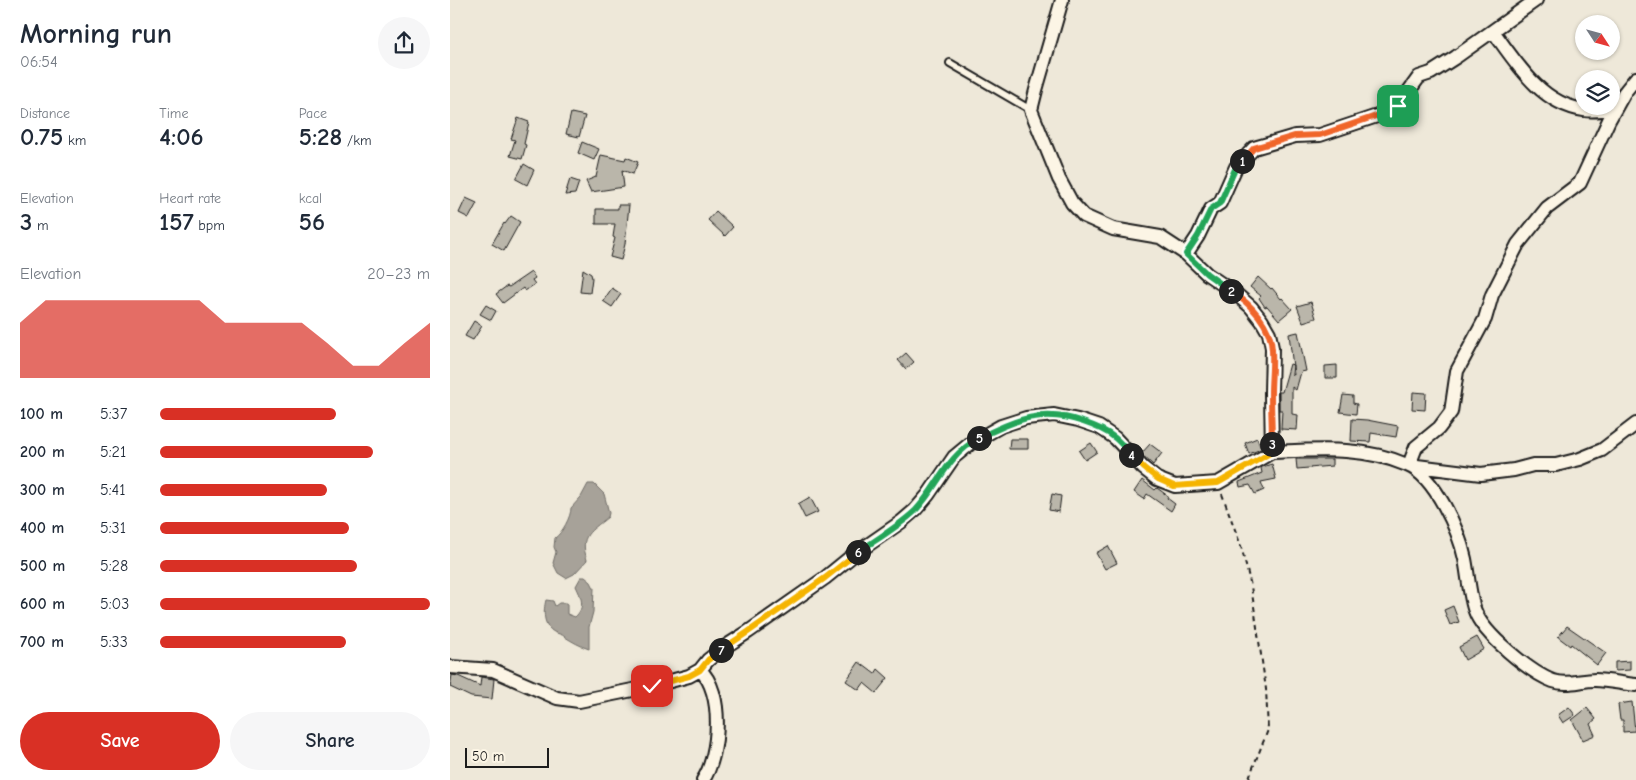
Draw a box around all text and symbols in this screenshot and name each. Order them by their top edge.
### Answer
north arrow [1575,15,1620,60]
map controls [1575,15,1620,115]
button: share [378,17,430,69]
text: Morning run [20,18,172,50]
text: 06:54 [20,53,58,71]
button: layers [1575,70,1620,115]
pin [1377,85,1419,127]
icon: arrive [1384,92,1412,120]
text: Distance [20,105,70,122]
text: Time [159,105,188,122]
text: Pace [299,105,327,122]
text: 0.75 [20,122,63,151]
text: 4:06 [159,122,204,151]
text: 5:28 [299,122,342,151]
text: km [63,132,86,149]
text: /km [342,132,372,149]
pin: 1 [1230,148,1254,174]
text: 1 [1240,153,1245,170]
text: Elevation [20,190,74,207]
text: Heart rate [159,190,221,207]
text: kcal [299,190,322,207]
text: 3 [20,207,32,236]
text: 157 [159,207,194,236]
text: 56 [299,207,325,236]
text: m [32,217,49,234]
text: bpm [194,217,225,234]
text: Elevation [20,265,81,283]
text: 20–23 m [367,265,430,283]
pin: 2 [1218,278,1244,304]
text: 2 [1228,283,1235,300]
text: 100 m [20,405,63,423]
text: 5:37 [100,405,127,423]
pin: 5 [966,426,992,450]
text: 5 [976,430,983,447]
pin: 3 [1260,432,1284,456]
text: 3 [1269,436,1276,453]
pin: 4 [1118,442,1144,468]
text: 200 m [20,443,65,461]
text: 5:21 [100,443,126,461]
text: 4 [1128,447,1135,464]
text: 300 m [20,481,65,499]
text: 5:41 [100,481,126,499]
text: 400 m [20,519,64,537]
text: 5:31 [100,519,126,537]
pin: 6 [846,540,870,564]
text: 6 [855,544,862,561]
text: 500 m [20,557,65,575]
text: 5:28 [100,557,128,575]
text: 600 m [20,595,65,613]
text: 5:03 [100,595,129,613]
text: 700 m [20,633,64,651]
text: 5:33 [100,633,128,651]
pin: 7 [708,638,734,662]
text: 7 [718,642,725,659]
pin [631,665,673,707]
icon: check [638,672,666,700]
button: Save [20,712,220,770]
button: Share [230,712,430,770]
scale bar [465,745,549,768]
text: 50 m [472,748,504,765]

